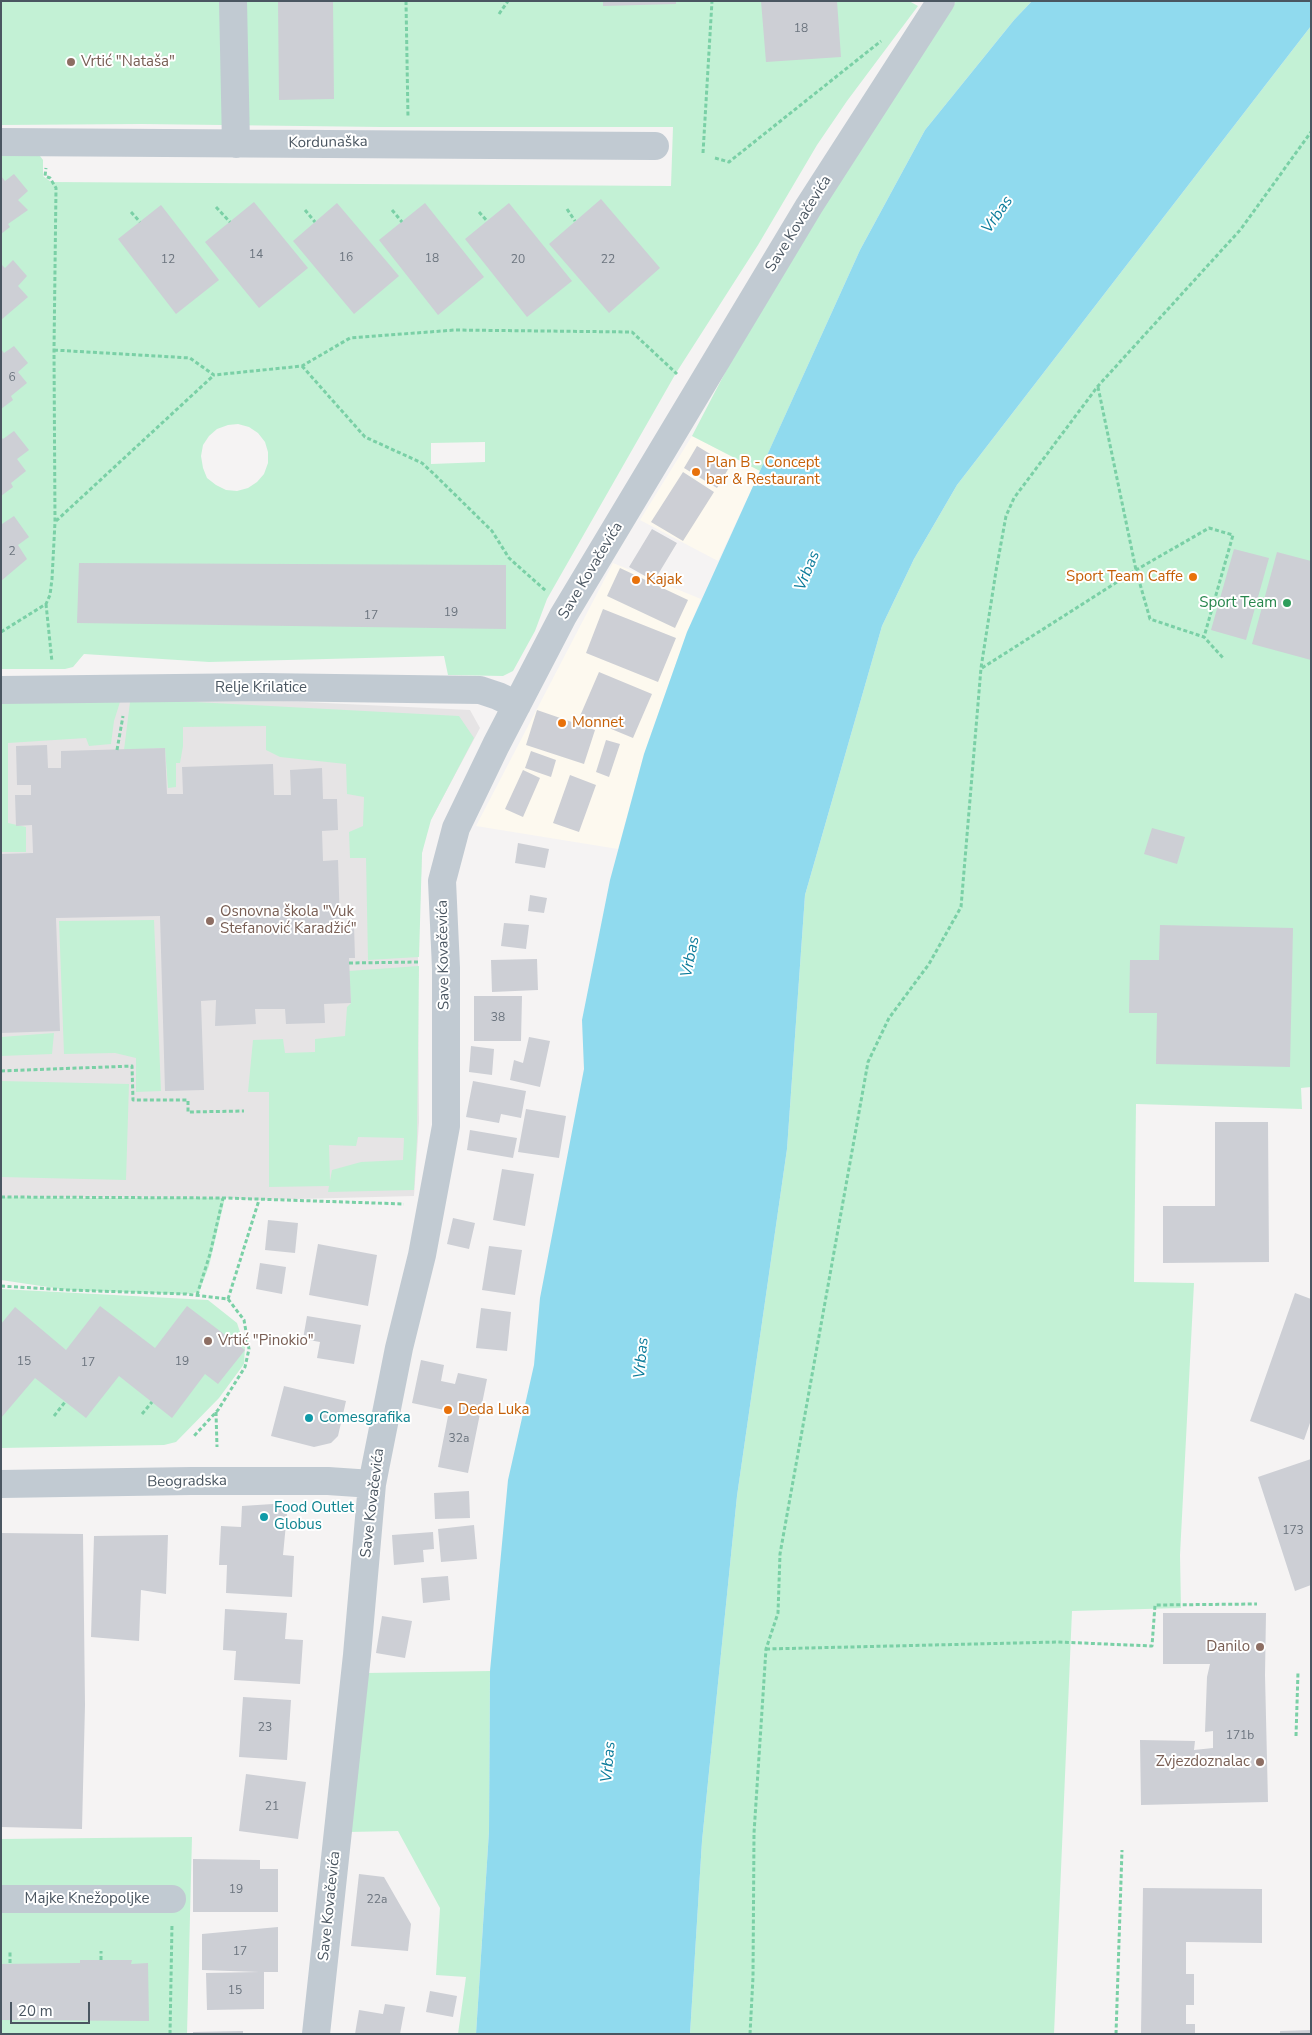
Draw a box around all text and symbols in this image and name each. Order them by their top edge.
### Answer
house number: 18 [794,22,808,36]
place label: Vrtić "Nataša" [81,53,175,71]
marker: Vrtić "Nataša" [65,56,77,68]
street label: Kordunaška [288,133,368,153]
street label: Save Kovačevića [762,172,836,276]
water label: Vrbas [978,193,1018,237]
house number: 14 [249,248,263,262]
house number: 16 [339,251,353,265]
house number: 18 [425,252,439,266]
house number: 12 [161,253,175,267]
house number: 20 [511,253,525,267]
house number: 22 [601,253,615,267]
house number: 6 [8,371,16,385]
place label: Plan B - Concept bar & Restaurant [706,454,820,489]
marker: Plan B - Concept bar & Restaurant [690,466,702,478]
street label: Save Kovačevića [555,519,627,623]
house number: 2 [8,545,16,559]
water label: Vrbas [791,548,825,594]
place label: Sport Team Caffe [1066,568,1183,586]
place label: Kajak [646,571,682,589]
marker: Sport Team Caffe [1187,571,1199,583]
marker: Kajak [630,574,642,586]
place label: Sport Team [1199,594,1277,612]
marker: Sport Team [1281,597,1293,609]
house number: 19 [444,606,458,620]
house number: 17 [364,609,378,623]
street label: Relje Krilatice [215,679,307,697]
place label: Monnet [572,714,623,732]
marker: Monnet [556,717,568,729]
street label: Save Kovačevića [434,900,454,1010]
place label: Osnovna škola "Vuk Stefanović Karadžić" [220,903,357,938]
marker: Osnovna škola "Vuk Stefanović Karadžić" [204,915,216,927]
water label: Vrbas [678,935,704,979]
house number: 38 [491,1011,505,1025]
place label: Vrtić "Pinokio" [218,1332,314,1350]
marker: Vrtić "Pinokio" [202,1335,214,1347]
water label: Vrbas [631,1337,653,1379]
house number: 15 [17,1355,31,1369]
house number: 19 [175,1355,189,1369]
house number: 17 [81,1356,95,1370]
place label: Deda Luka [458,1401,529,1419]
marker: Deda Luka [442,1404,454,1416]
place label: Comesgrafika [319,1409,411,1427]
marker: Comesgrafika [303,1412,315,1424]
house number: 32a [449,1432,469,1446]
street label: Save Kovačevića [357,1447,389,1559]
street label: Beogradska [147,1472,227,1492]
place label: Food Outlet Globus [274,1499,354,1534]
marker: Food Outlet Globus [258,1511,270,1523]
house number: 173 [1282,1524,1304,1538]
place label: Danilo [1206,1638,1250,1656]
marker: Danilo [1254,1641,1266,1653]
house number: 23 [258,1721,272,1735]
house number: 171b [1226,1729,1254,1743]
water label: Vrbas [598,1741,620,1783]
place label: Zvjezdoznalac [1156,1753,1250,1771]
marker: Zvjezdoznalac [1254,1756,1266,1768]
house number: 21 [265,1800,279,1814]
street label: Save Kovačevića [315,1850,345,1962]
house number: 19 [229,1883,243,1897]
street label: Majke Knežopoljke [25,1890,149,1908]
house number: 22a [367,1893,387,1907]
house number: 17 [233,1945,247,1959]
house number: 15 [228,1984,242,1998]
scale bar [12,1992,92,2024]
text: 20 m [18,2001,53,2021]

